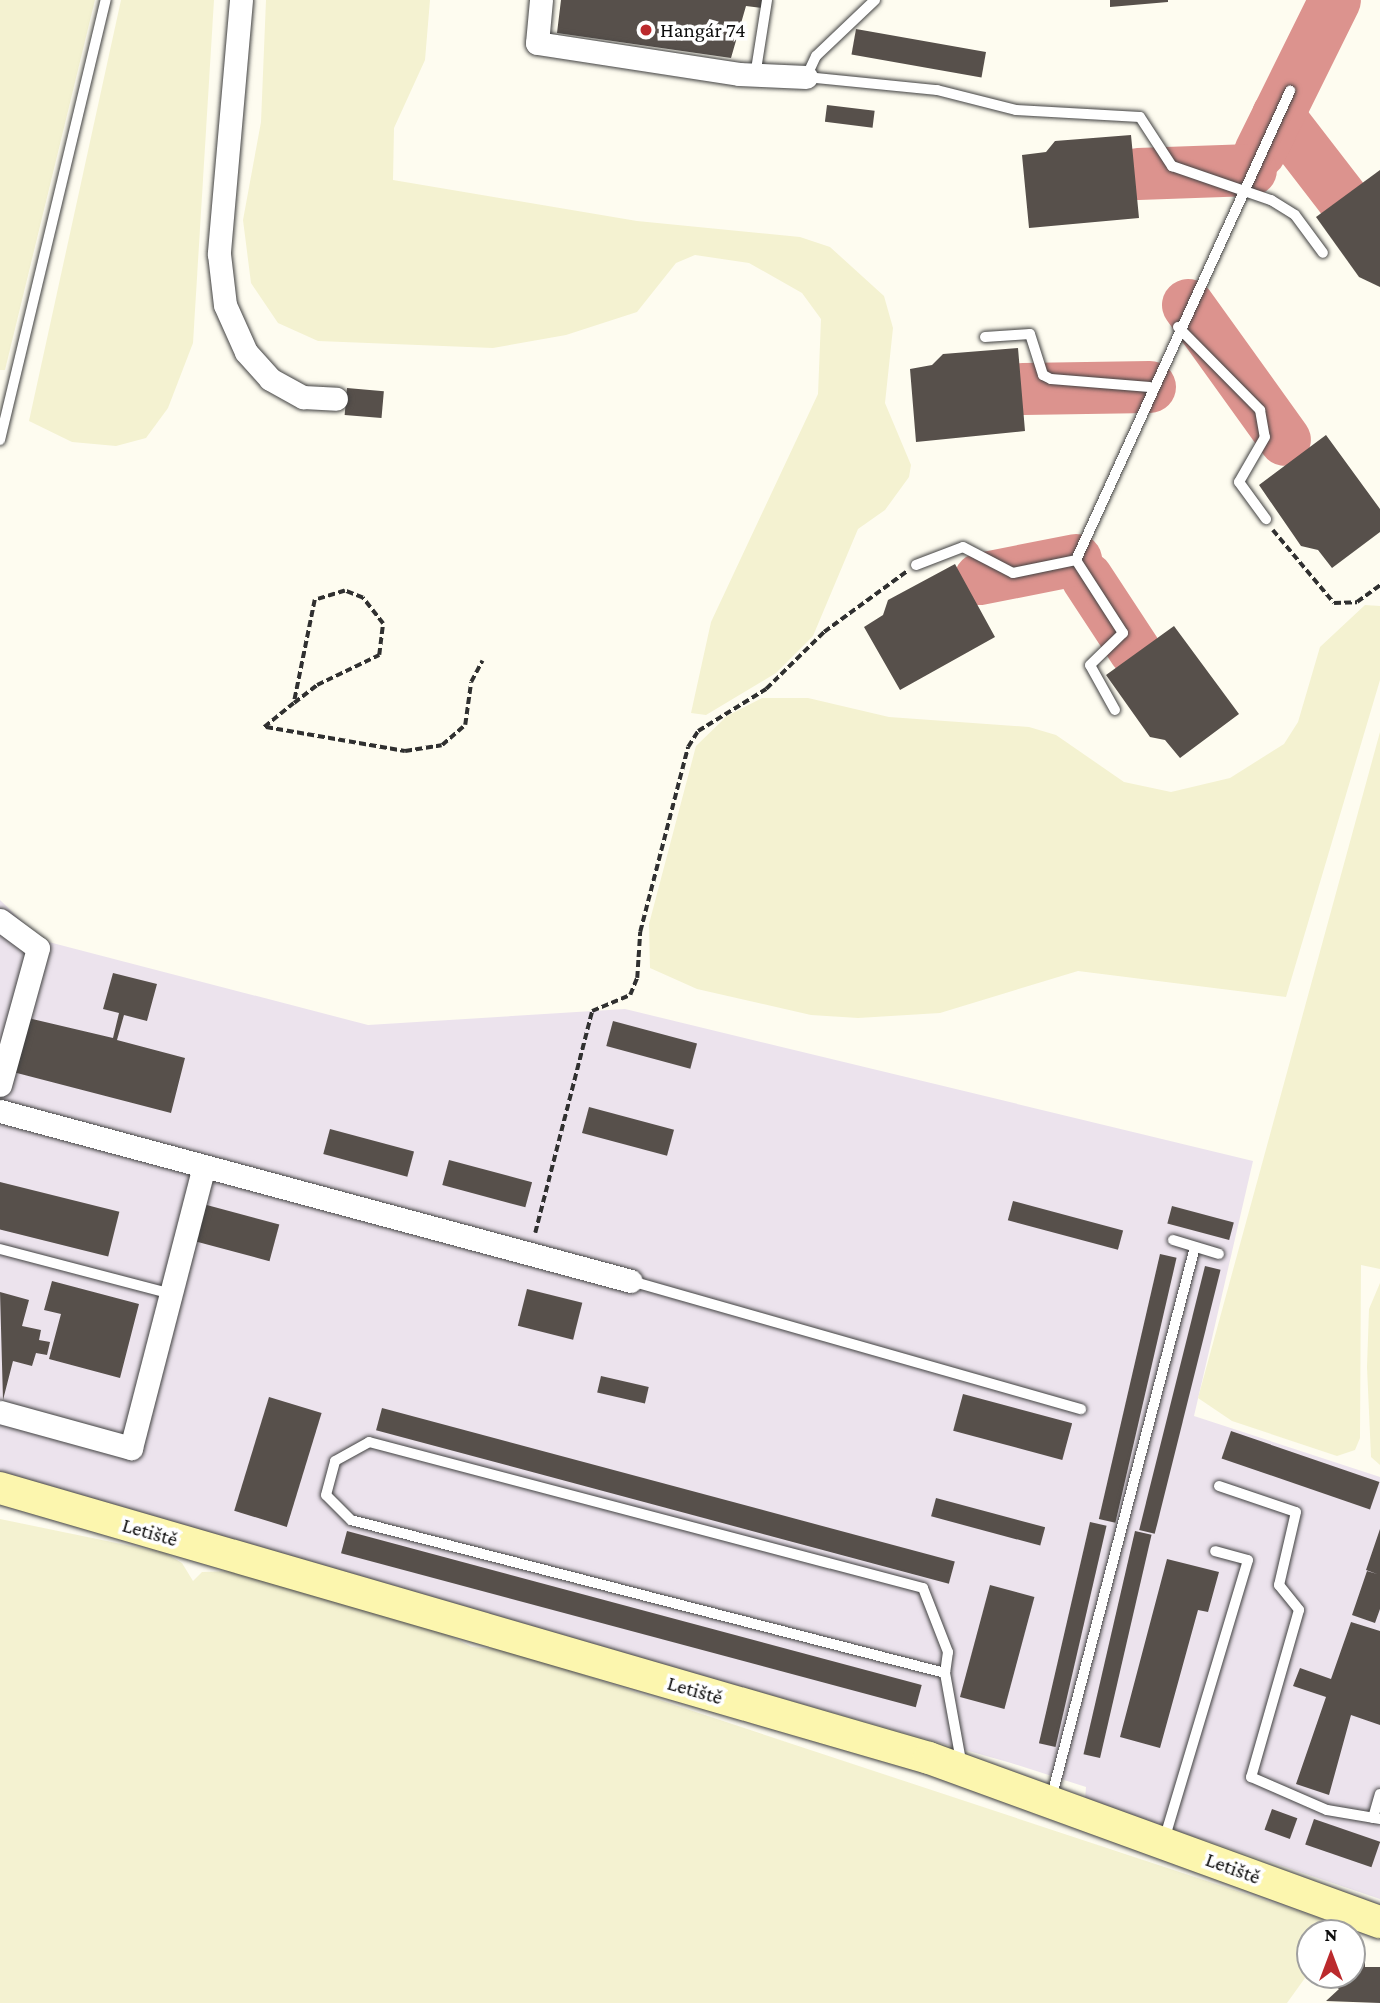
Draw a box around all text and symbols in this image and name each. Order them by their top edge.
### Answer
place label: Hangár 74 [660,17,746,43]
marker: Hangár 74 [638,22,654,38]
street label: Letiště [119,1512,181,1552]
street label: Letiště [664,1670,726,1710]
street label: Letiště [1202,1847,1264,1889]
north arrow [1296,1919,1366,1989]
text: N [1325,1924,1337,1945]

